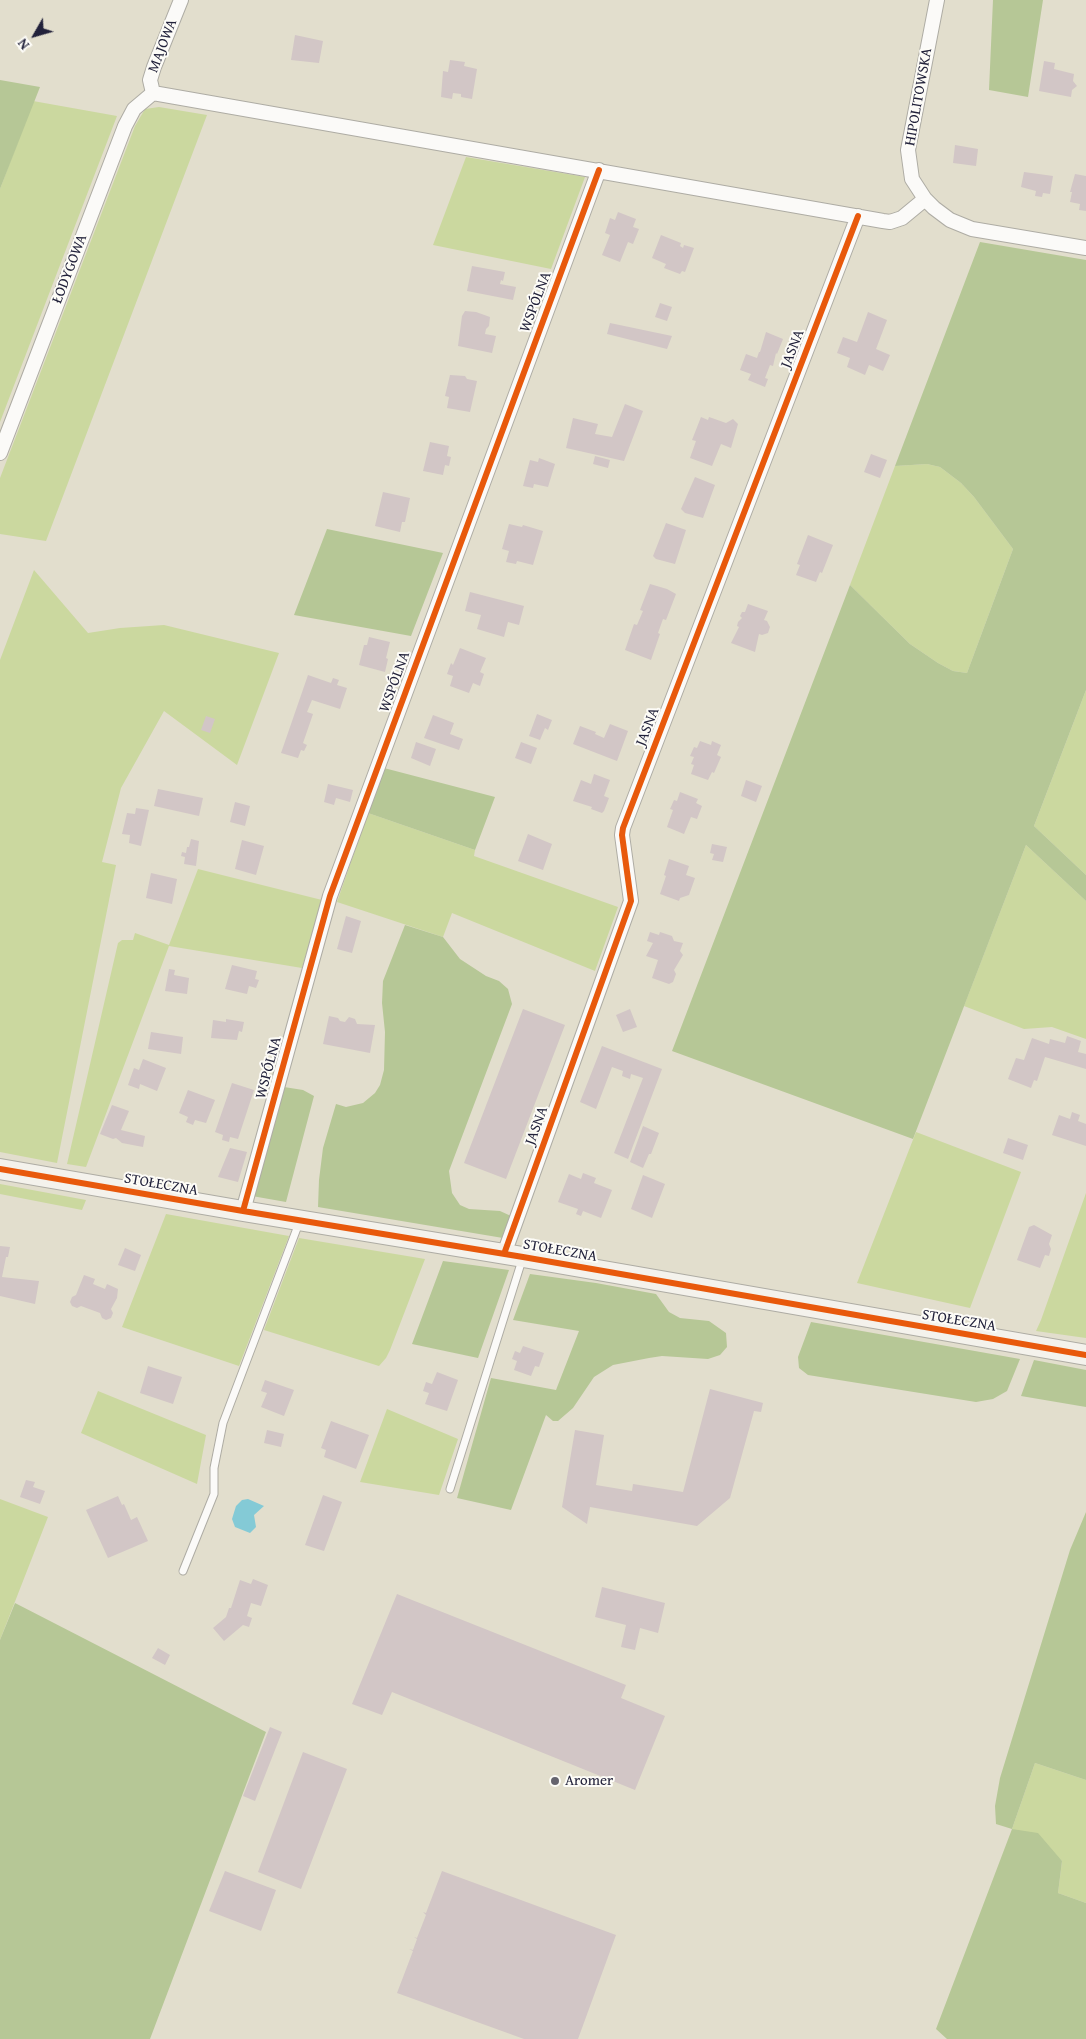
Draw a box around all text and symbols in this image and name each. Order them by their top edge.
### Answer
north arrow [10,10,60,60]
street label: MAJOWA [145,17,181,75]
text: N [12,34,34,54]
street label: HIPOLITOWSKA [902,47,936,147]
street label: ŁODYGOWA [49,232,91,306]
street label: WSPÓLNA [516,269,556,335]
street label: JASNA [777,327,809,371]
street label: WSPÓLNA [376,649,414,715]
street label: JASNA [632,705,664,749]
street label: WSPÓLNA [252,1035,286,1101]
street label: JASNA [522,1104,552,1148]
street label: STOŁECZNA [123,1170,199,1200]
street label: STOŁECZNA [522,1236,598,1266]
street label: STOŁECZNA [921,1306,997,1336]
place label: Aromer [565,1772,613,1790]
marker: Aromer [549,1775,561,1787]

